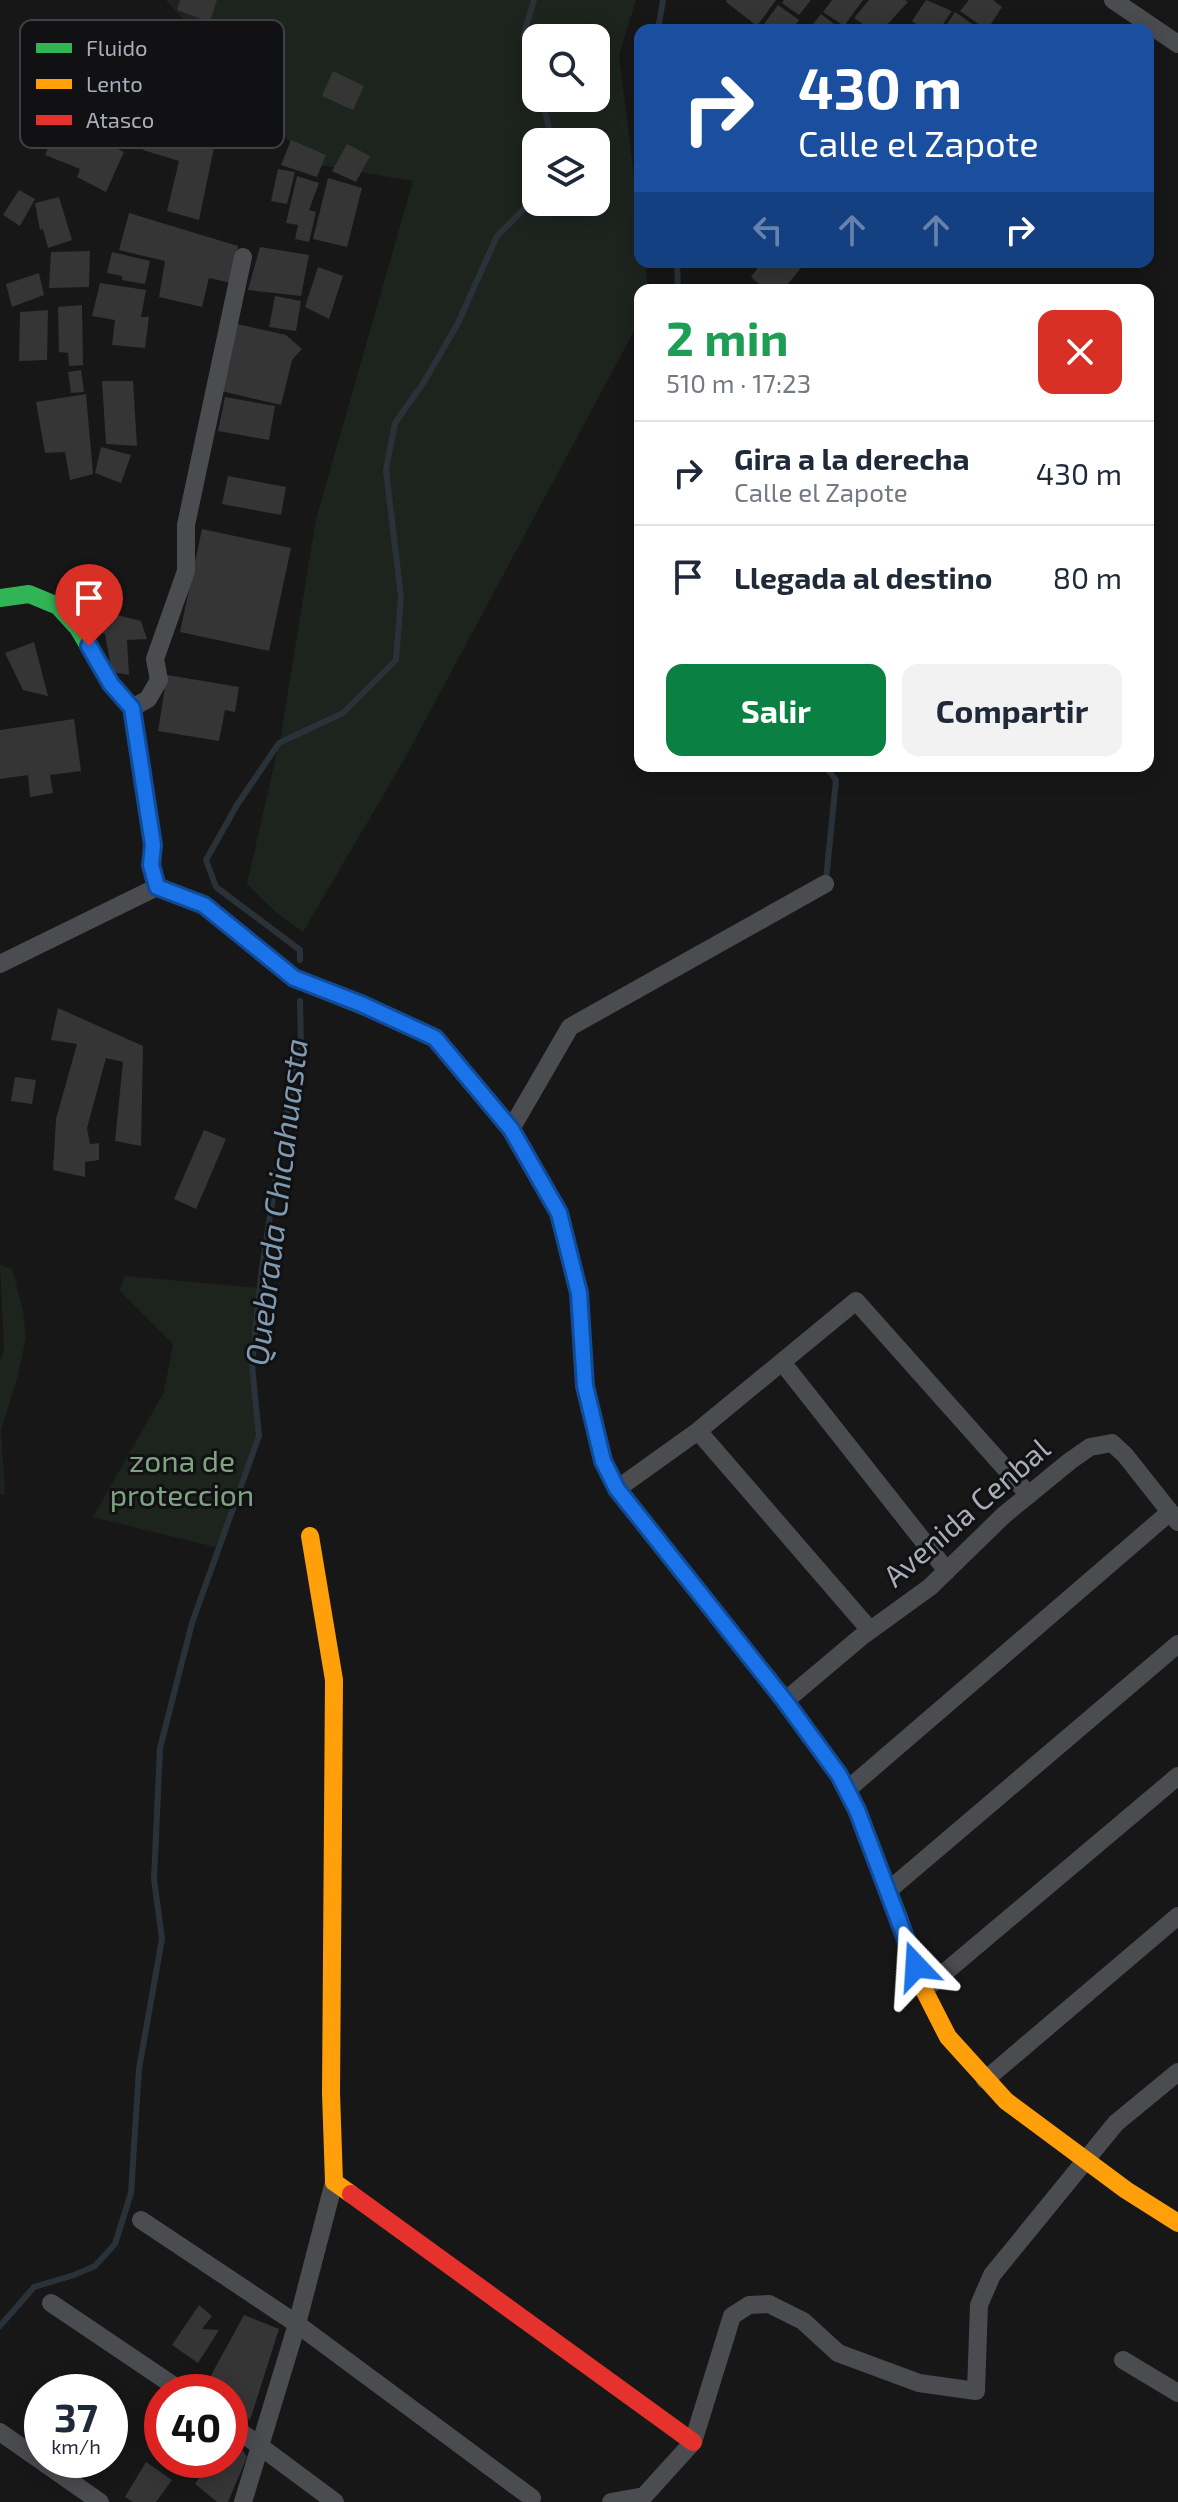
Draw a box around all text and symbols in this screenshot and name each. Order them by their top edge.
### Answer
legend [20,20,284,148]
map controls [522,24,610,216]
button: search [522,24,610,112]
text: Fluido [86,34,148,60]
text: 430 m [798,53,962,120]
icon: right [666,56,770,160]
text: Lento [86,70,143,96]
text: Atasco [86,106,154,132]
text: Calle el Zapote [798,121,1039,164]
button: layers [522,128,610,216]
icon: left [746,208,790,252]
icon: ahead [830,208,874,252]
icon: ahead [914,208,958,252]
icon: right [998,208,1042,252]
text: 2 min [666,308,789,366]
button: close [1038,310,1122,394]
text: 510 m · 17:23 [666,367,811,398]
text: Gira a la derecha [734,440,970,476]
icon: right [666,451,710,495]
text: 430 m [1036,455,1122,491]
text: Calle el Zapote [734,476,908,507]
icon: arrive [666,555,710,599]
text: Llegada al destino [734,559,993,595]
text: 80 m [1053,559,1122,595]
pin [55,564,123,646]
icon: arrive [67,576,111,620]
button: Salir [666,664,886,756]
button: Compartir [902,664,1122,756]
water label: Quebrada Chicahuasta [236,1036,315,1368]
street label: Avenida Cenbal [875,1430,1056,1593]
park label: zona de proteccion [110,1442,254,1512]
position arrow [874,1924,958,2008]
speed limit sign: 40 [144,2374,248,2478]
text: 37 [54,2392,98,2440]
text: km/h [51,2434,101,2458]

